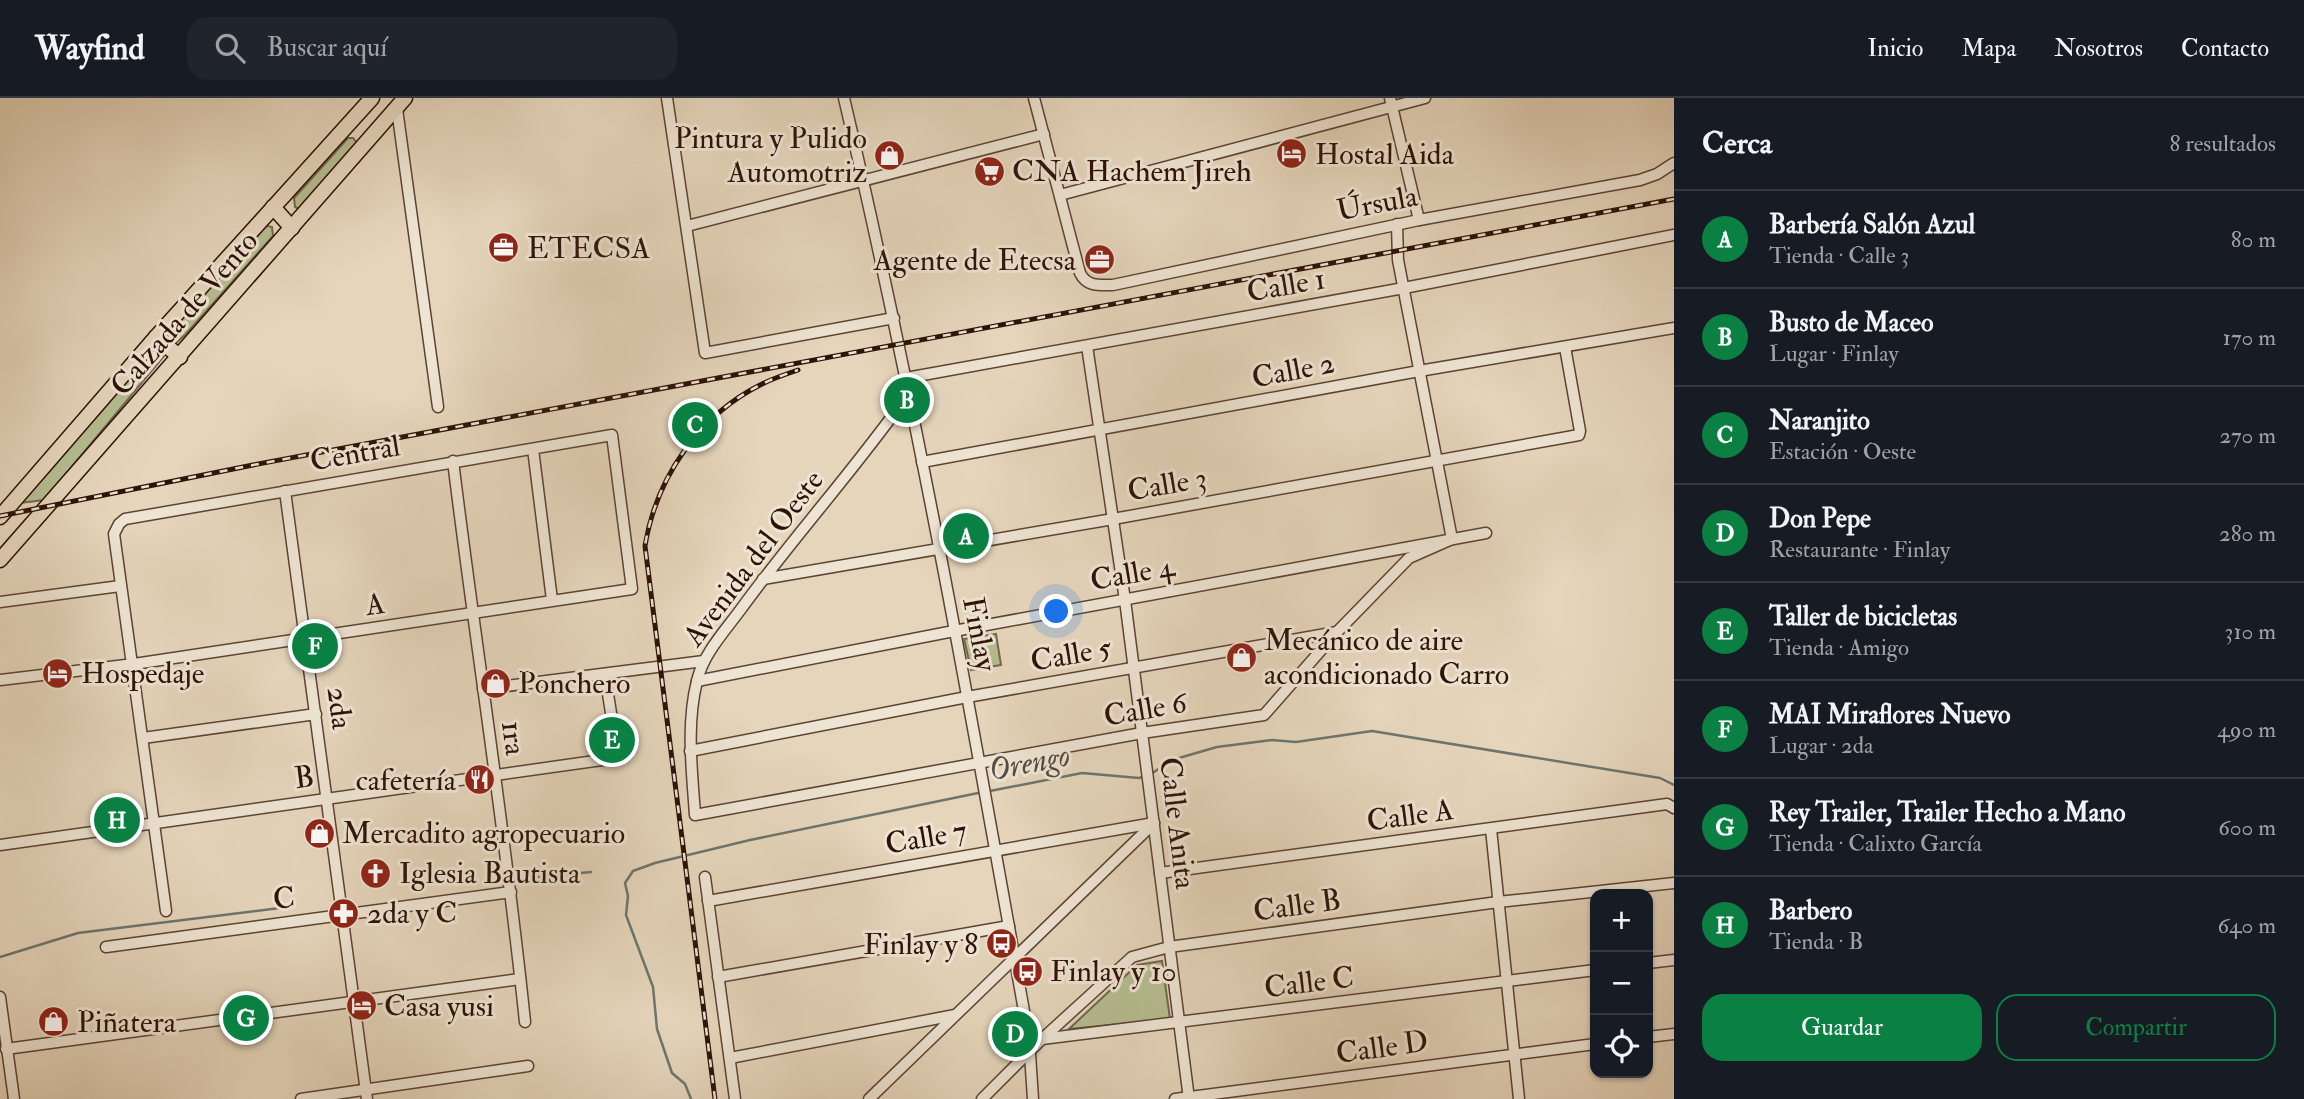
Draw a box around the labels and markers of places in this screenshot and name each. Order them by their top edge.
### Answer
place label: Pintura y Pulido Automotriz [674,120,867,191]
place label: Hostal Aida [1315,136,1455,173]
hotel icon: Hostal Aida [1275,137,1309,171]
shop icon: Pintura y Pulido Automotriz [873,138,907,172]
place label: CNA Hachem Jireh [1012,153,1252,190]
supermarket icon: CNA Hachem Jireh [972,154,1006,188]
place label: ETECSA [527,230,650,267]
office icon: ETECSA [487,231,521,265]
place label: Agente de Etecsa [873,242,1077,279]
office icon: Agente de Etecsa [1082,243,1116,277]
pin: B [884,374,930,426]
pin: C [672,399,718,451]
pin: A [943,510,989,562]
pin: F [292,620,338,672]
place label: Mecánico de aire acondicionado Carro [1264,622,1509,693]
shop icon: Mecánico de aire acondicionado Carro [1224,640,1258,674]
place label: Hospedaje [81,655,204,692]
hotel icon: Hospedaje [41,656,75,690]
place label: Ponchero [518,665,630,702]
shop icon: Ponchero [478,666,512,700]
pin: E [589,714,635,766]
place label: cafetería [356,762,457,799]
restaurant icon: cafetería [462,763,496,797]
pin: H [94,794,140,846]
place label: Mercadito agropecuario [342,815,625,852]
shop icon: Mercadito agropecuario [302,816,336,850]
place label: Iglesia Bautista [399,855,581,892]
church icon: Iglesia Bautista [359,856,393,890]
place label: 2da y C [367,895,457,932]
pharmacy icon: 2da y C [327,896,361,930]
place label: Finlay y 8 [863,926,978,963]
bus stop icon: Finlay y 8 [984,927,1018,961]
place label: Finlay y 10 [1050,953,1177,990]
bus stop icon: Finlay y 10 [1010,954,1044,988]
place label: Casa yusi [384,988,494,1025]
hotel icon: Casa yusi [344,989,378,1023]
pin: G [223,992,269,1044]
place label: Piñatera [77,1004,177,1041]
shop icon: Piñatera [37,1005,71,1039]
pin: D [992,1008,1038,1060]

